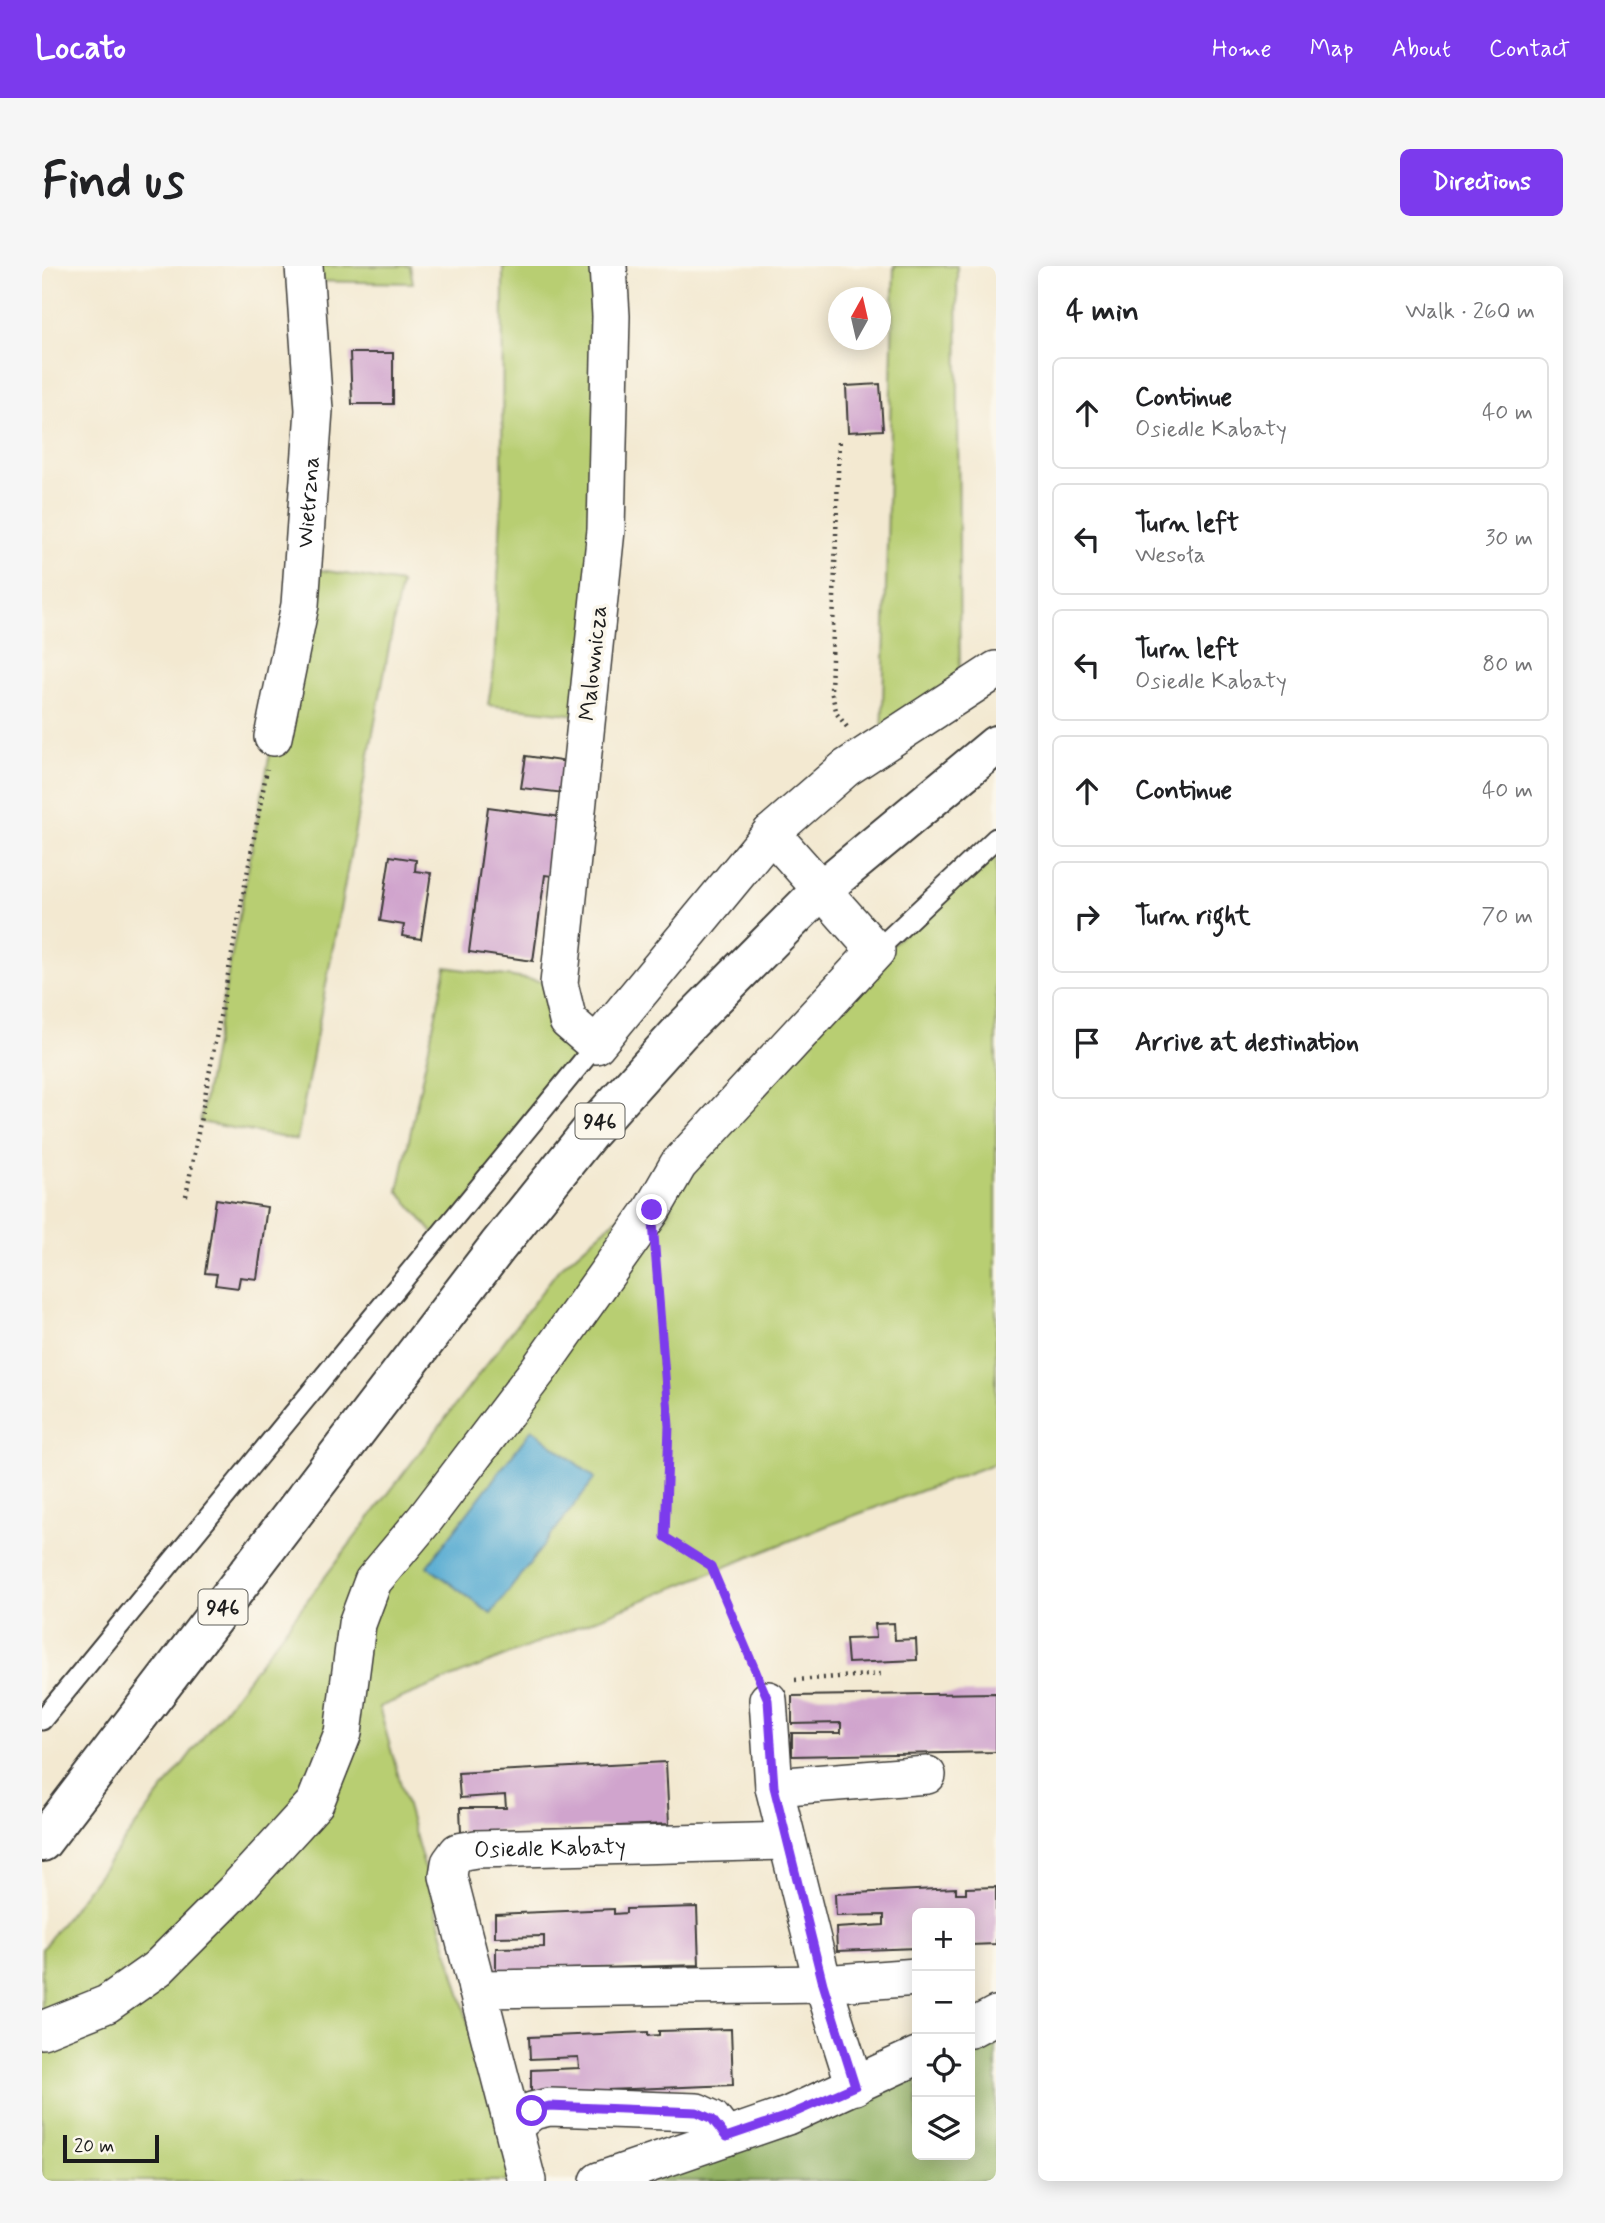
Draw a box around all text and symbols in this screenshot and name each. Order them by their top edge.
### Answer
text: Locato [35,27,126,71]
text: Home [1212,34,1272,65]
text: Map [1310,34,1354,65]
text: About [1392,34,1451,65]
text: Contact [1489,34,1570,65]
button: Directions [1400,149,1563,216]
text: Find us [42,150,185,215]
north arrow [828,287,891,350]
text: 4 min [1066,292,1139,331]
text: Walk · 260 m [1405,297,1535,327]
text: Continue [1135,381,1232,415]
icon: ahead [1068,394,1106,432]
text: 40 m [1482,398,1533,428]
text: Osiedle Kabaty [1135,415,1287,445]
street label: Wietrzna [291,455,328,549]
text: Turn left [1135,507,1239,541]
icon: left [1068,520,1106,558]
text: 30 m [1485,524,1533,554]
text: Wesoła [1135,541,1206,571]
street label: Malownicza [573,604,615,723]
text: Turn left [1135,633,1239,667]
icon: left [1068,646,1106,684]
text: 80 m [1482,650,1533,680]
text: Osiedle Kabaty [1135,667,1287,697]
icon: ahead [1068,772,1106,810]
text: Continue [1135,774,1232,808]
text: 40 m [1482,776,1533,806]
icon: right [1068,898,1106,936]
text: Turn right [1135,900,1251,934]
text: 70 m [1481,902,1533,932]
icon: arrive [1068,1024,1106,1062]
text: Arrive at destination [1135,1026,1359,1060]
road number: 946 [576,1104,624,1138]
route end [636,1194,667,1225]
road number: 946 [198,1590,248,1624]
street label: Osiedle Kabaty [474,1832,626,1866]
map controls [912,1908,975,2160]
button: + [912,1908,975,1971]
button: − [912,1971,975,2034]
button: locate [912,2034,975,2097]
route start [516,2095,547,2126]
button: layers [912,2097,975,2160]
scale bar [63,2132,159,2164]
text: 20 m [74,2134,114,2159]

